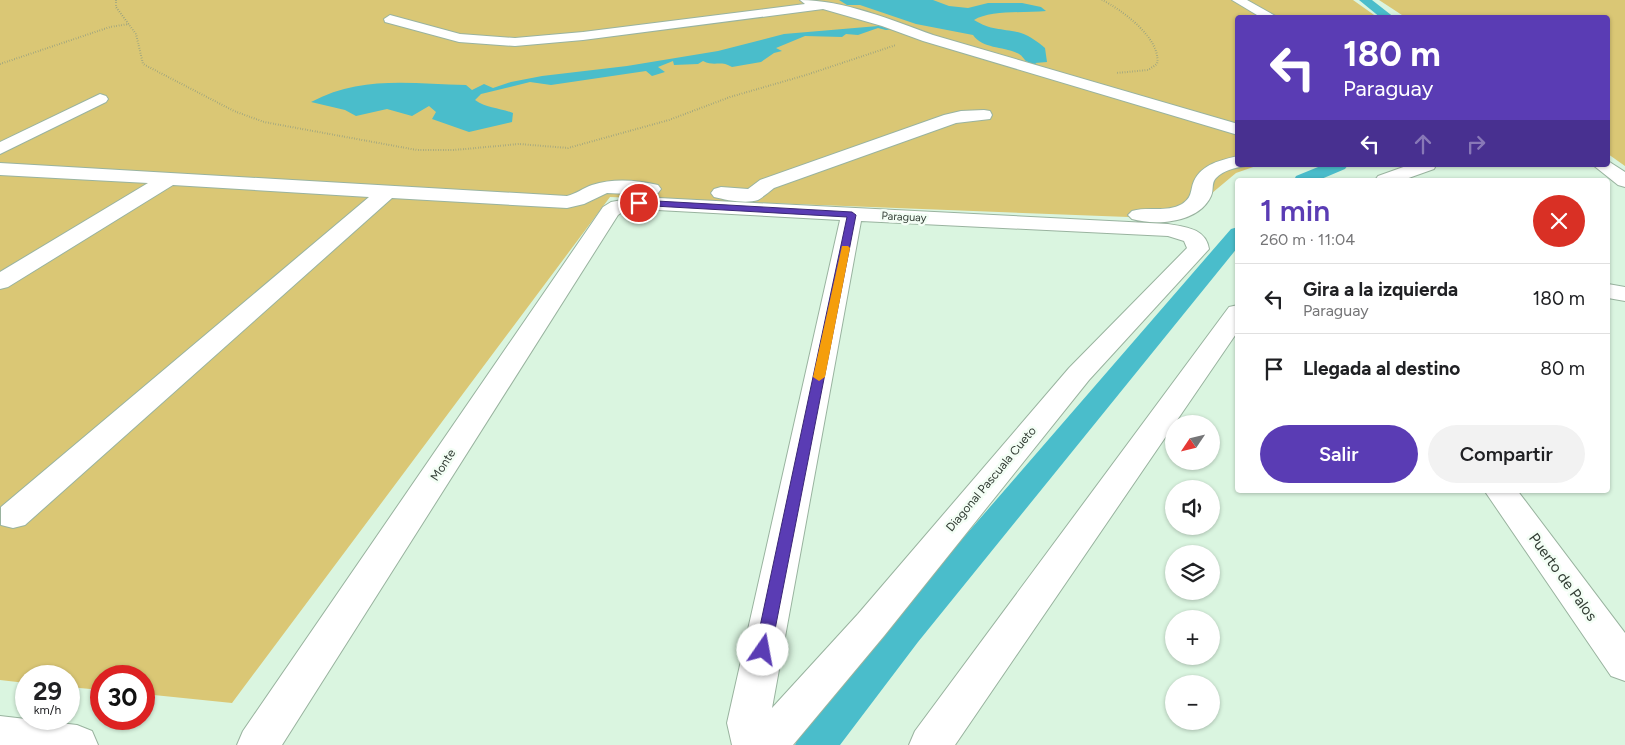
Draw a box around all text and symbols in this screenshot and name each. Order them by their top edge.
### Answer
text: 180 m [1343,33,1441,75]
icon: left [1260,35,1325,100]
text: Paraguay [1343,75,1433,102]
icon: left [1356,130,1384,158]
icon: ahead [1409,130,1437,158]
icon: right [1462,130,1490,158]
pin [618,182,660,224]
icon: arrive [625,189,653,217]
text: 1 min [1260,192,1330,229]
button: close [1533,195,1585,247]
street label: Paraguay [881,209,927,225]
text: 260 m · 11:04 [1260,230,1355,249]
text: Gira a la izquierda [1303,278,1458,301]
icon: left [1260,285,1288,313]
text: 180 m [1532,287,1585,310]
text: Paraguay [1303,301,1369,320]
icon: arrive [1260,355,1288,383]
text: Llegada al destino [1303,357,1460,380]
text: 80 m [1540,357,1585,380]
north arrow [1165,415,1220,470]
map controls [1165,415,1220,730]
street label: Diagonal Pascuala Cueto [943,424,1039,534]
button: Salir [1260,425,1418,483]
button: Compartir [1428,425,1585,483]
street label: Monte [428,446,459,483]
button: sound [1165,480,1220,535]
street label: Puerto de Palos [1525,530,1601,624]
button: layers [1165,545,1220,600]
button: + [1165,610,1220,665]
position arrow [736,623,788,675]
speed limit sign: 30 [90,665,155,730]
button: − [1165,675,1220,730]
text: 29 [33,676,62,706]
text: km/h [34,703,61,717]

